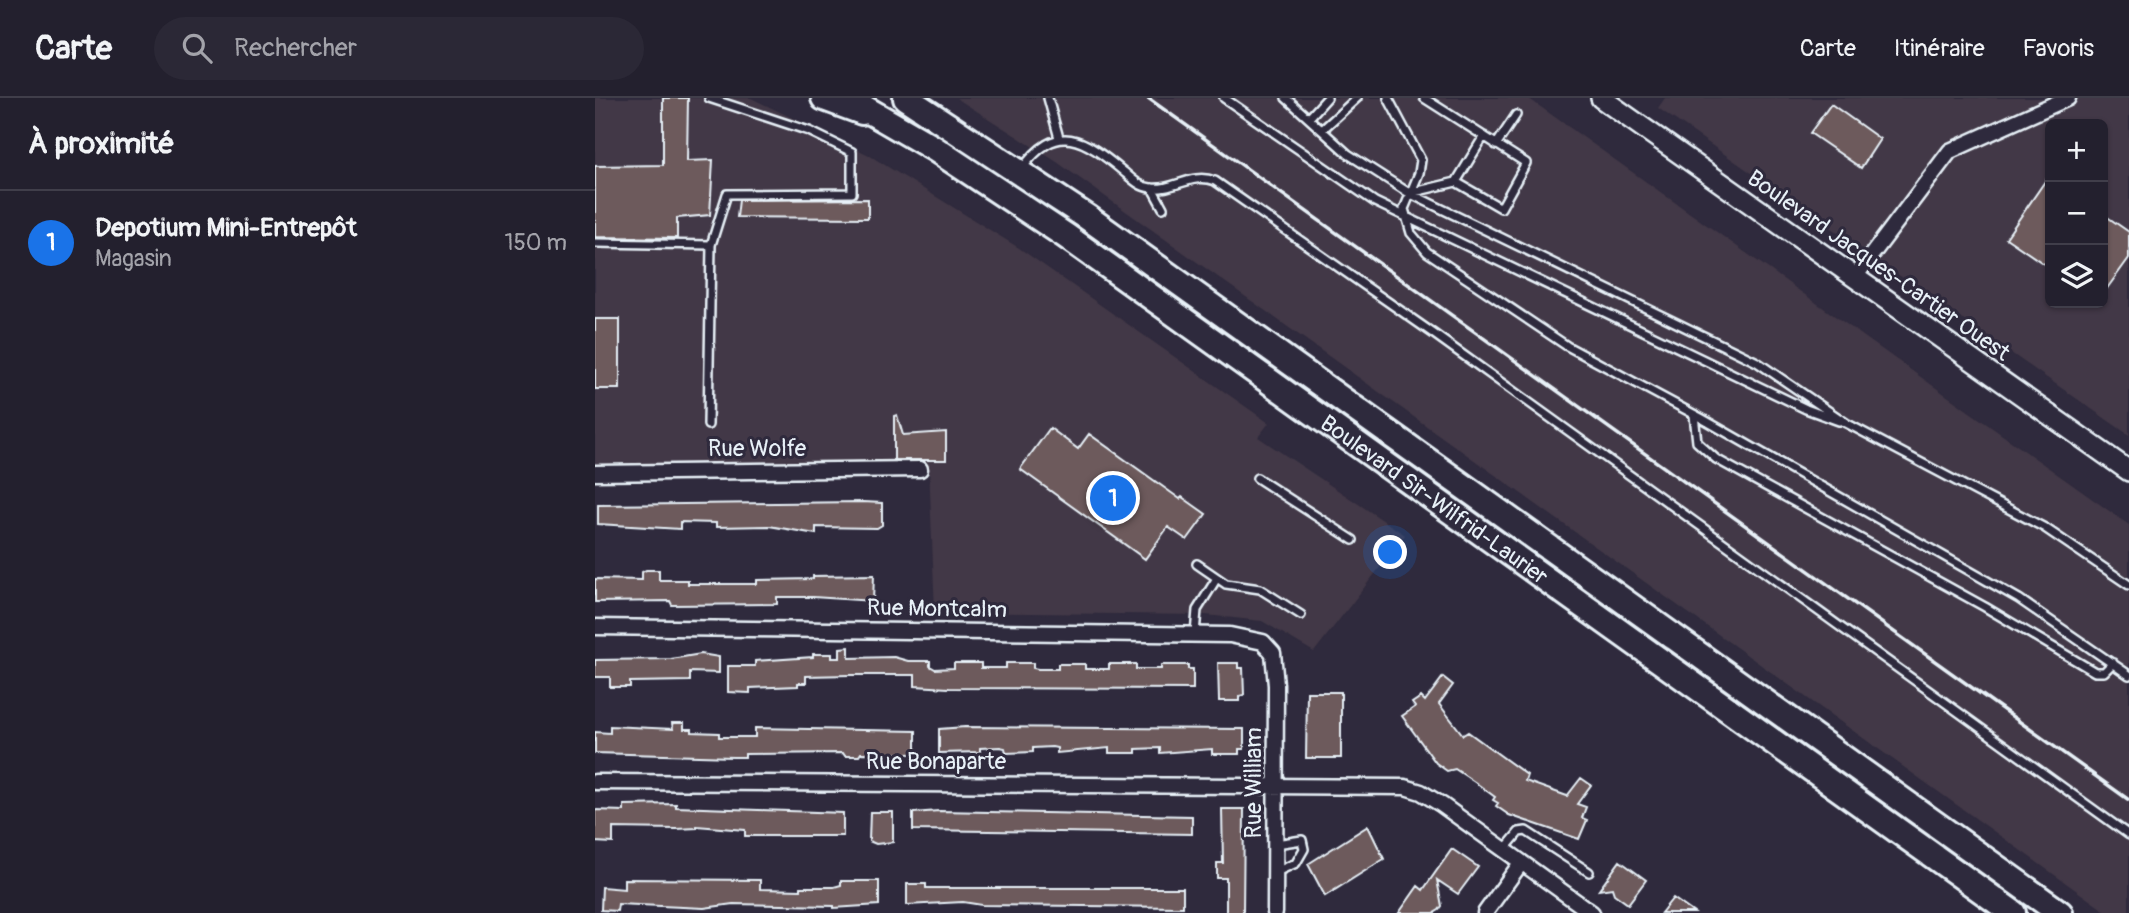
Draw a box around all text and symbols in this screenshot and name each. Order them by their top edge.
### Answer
search box [154,17,644,80]
text: Carte [35,28,112,69]
icon: search [178,29,216,67]
text: Rechercher [234,32,357,64]
text: Carte [1800,34,1856,63]
text: Itinéraire [1894,34,1985,63]
text: Favoris [2023,34,2094,63]
map controls [2045,119,2108,308]
button: + [2045,119,2108,182]
text: À proximité [28,125,174,162]
street label: Boulevard Jacques-Cartier Ouest [1742,163,2016,368]
button: − [2045,182,2108,245]
text: Depotium Mini-Entrepôt [95,212,357,244]
text: 1 [47,228,56,257]
text: 150 m [504,228,567,257]
text: Magasin [95,244,172,273]
button: layers [2045,245,2108,308]
street label: Boulevard Sir-Wilfrid-Laurier [1315,409,1554,591]
street label: Rue Wolfe [708,434,807,463]
pin: 1 [1090,472,1136,524]
your location [1373,535,1407,569]
street label: Rue Montcalm [867,593,1007,624]
street label: Rue William [1239,727,1268,839]
street label: Rue Bonaparte [866,747,1007,776]

